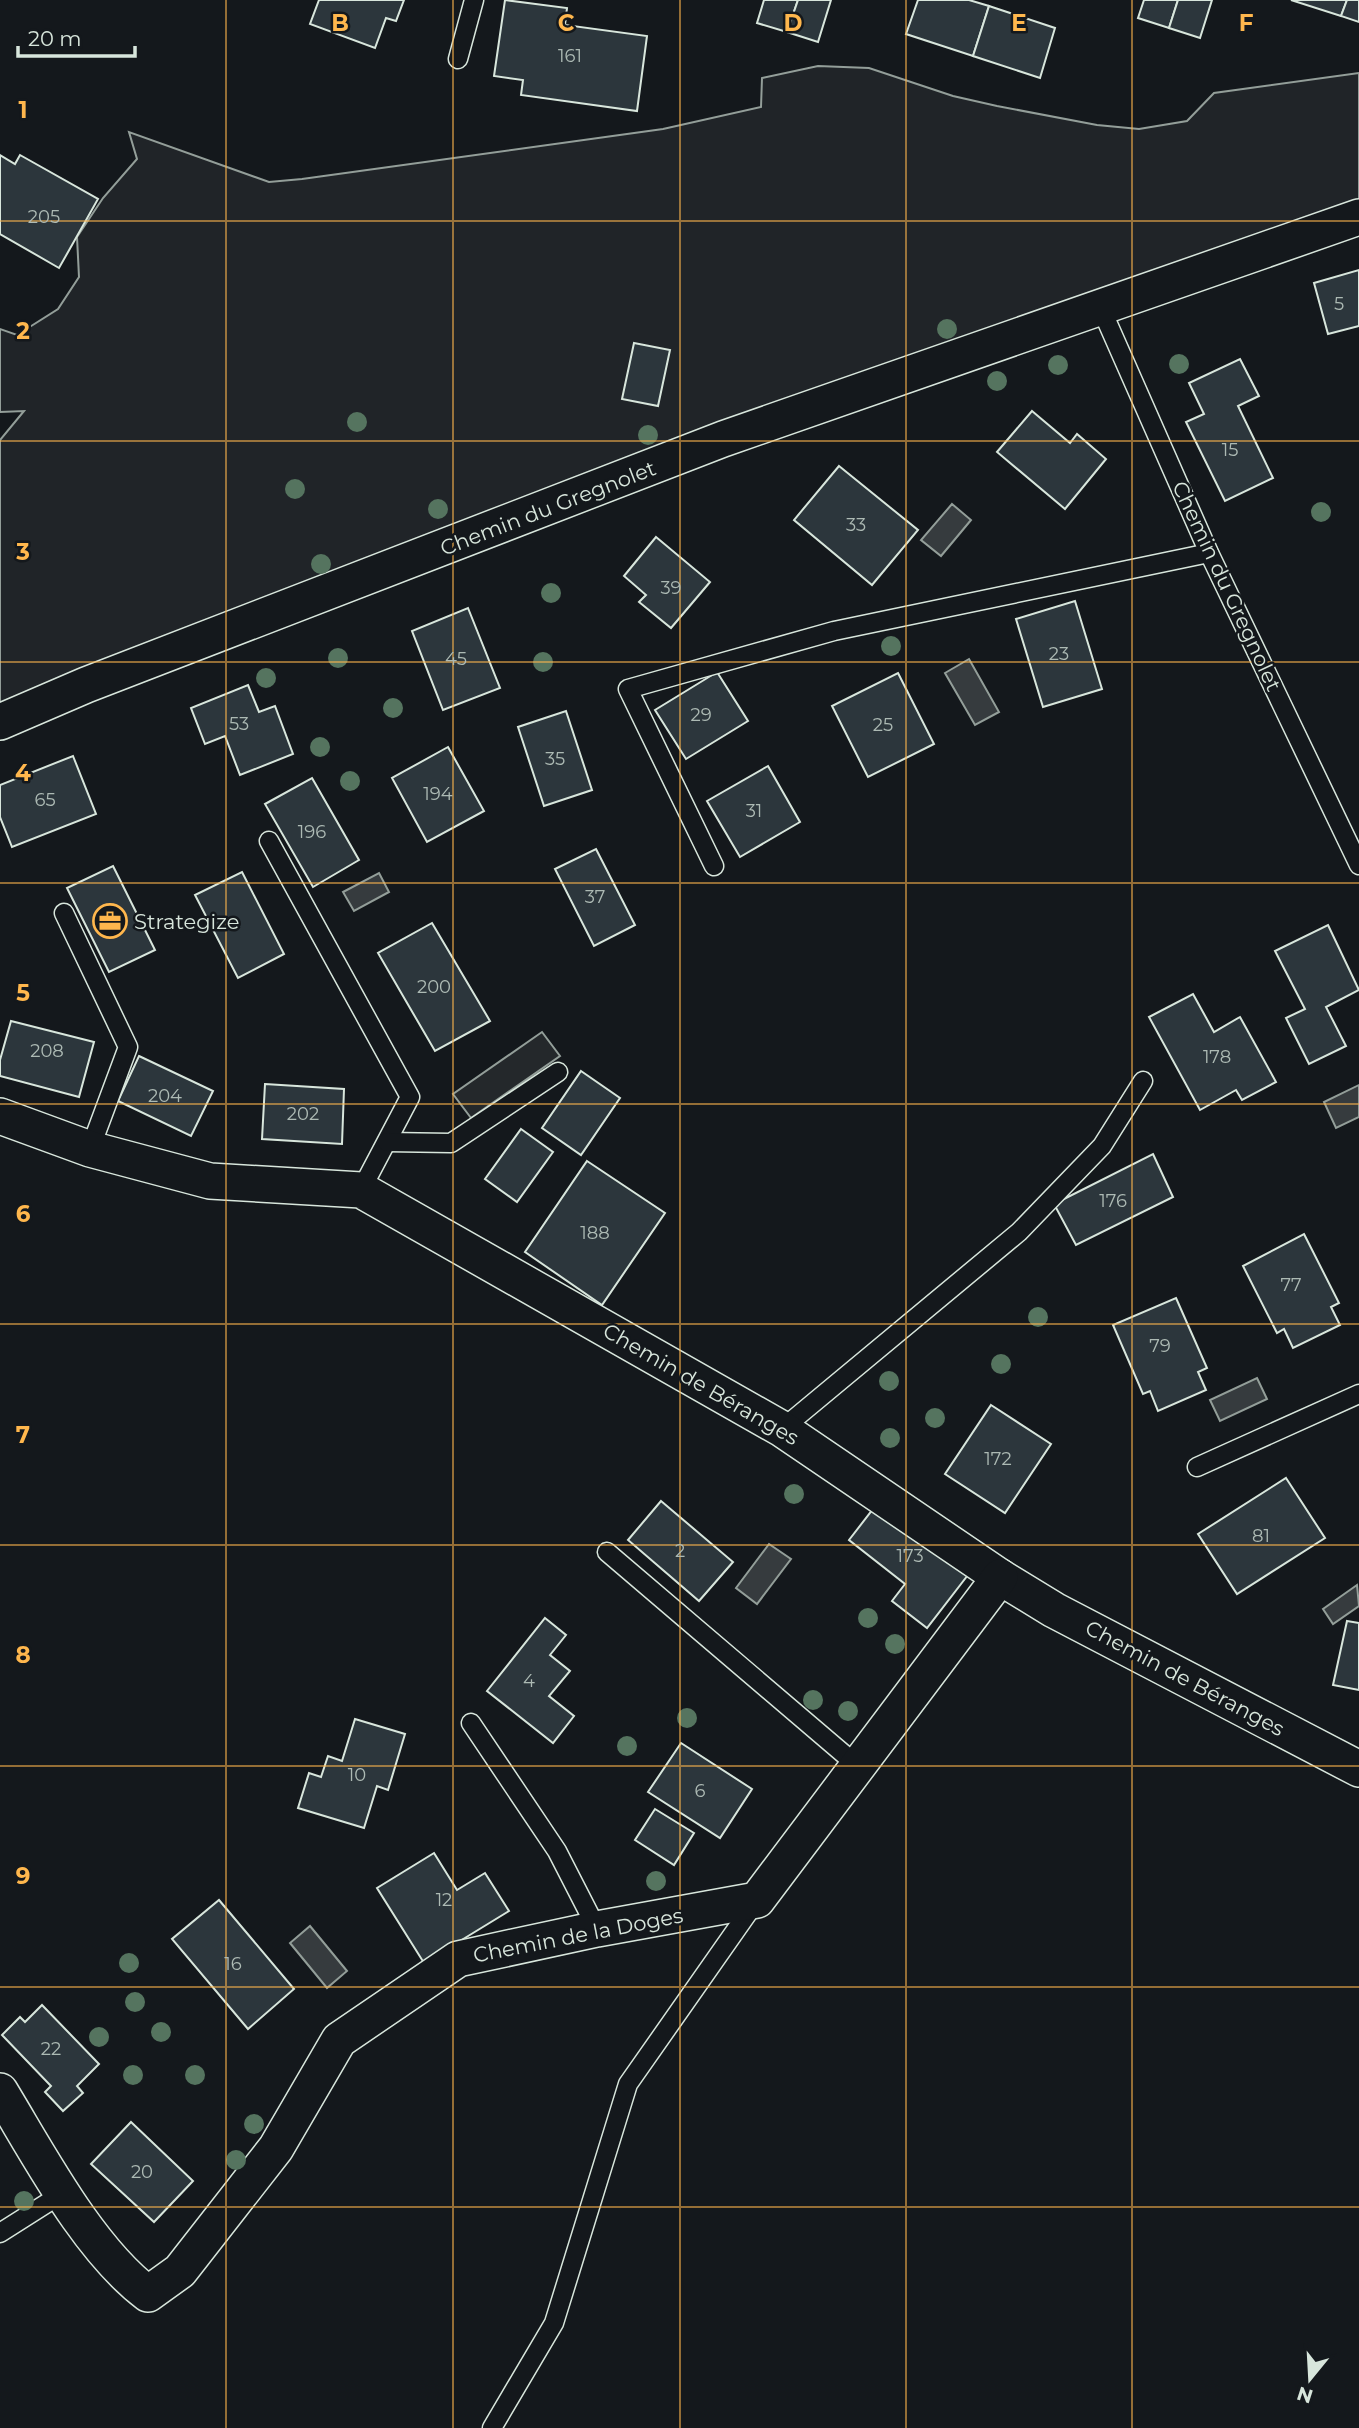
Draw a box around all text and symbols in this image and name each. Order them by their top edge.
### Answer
text: B [331,9,349,37]
text: C [558,9,575,37]
text: D [784,9,803,37]
text: E [1011,9,1027,37]
text: F [1239,9,1254,37]
scale bar [18,14,135,58]
text: 20 m [28,26,82,51]
house number: 161 [558,45,582,67]
text: 1 [18,96,28,124]
house number: 205 [28,206,60,228]
house number: 5 [1334,293,1344,315]
text: 2 [16,317,30,345]
house number: 15 [1222,439,1238,461]
street label: Chemin du Gregnolet [437,455,659,561]
street label: Chemin du Gregnolet [1167,477,1287,695]
house number: 33 [846,514,866,536]
text: 3 [15,538,30,566]
house number: 39 [660,577,682,599]
house number: 23 [1049,643,1069,665]
house number: 45 [445,648,467,670]
house number: 29 [690,704,712,726]
house number: 53 [229,713,249,735]
house number: 25 [873,714,893,736]
house number: 35 [545,748,565,770]
text: 4 [15,759,31,787]
house number: 194 [423,783,453,805]
house number: 65 [34,789,56,811]
house number: 31 [746,800,762,822]
house number: 196 [298,821,326,843]
house number: 37 [585,886,605,908]
office icon: Strategize [91,902,129,940]
place label: Strategize [134,909,239,934]
house number: 200 [417,976,451,998]
text: 5 [16,979,30,1007]
house number: 208 [30,1040,64,1062]
house number: 178 [1203,1046,1231,1068]
house number: 204 [148,1085,182,1107]
house number: 202 [287,1103,319,1125]
house number: 176 [1099,1190,1127,1212]
text: 6 [16,1200,31,1228]
house number: 188 [580,1222,610,1244]
house number: 77 [1280,1274,1302,1296]
street label: Chemin de Béranges [599,1318,803,1450]
house number: 79 [1149,1335,1171,1357]
text: 7 [16,1421,30,1449]
house number: 172 [984,1448,1012,1470]
house number: 81 [1252,1525,1270,1547]
house number: 2 [675,1540,685,1562]
house number: 173 [896,1545,924,1567]
street label: Chemin de Béranges [1081,1615,1289,1741]
text: 8 [15,1641,31,1669]
house number: 4 [523,1670,535,1692]
house number: 10 [348,1764,366,1786]
house number: 6 [695,1780,706,1802]
text: 9 [16,1862,30,1890]
house number: 12 [436,1889,452,1911]
street label: Chemin de la Doges [471,1902,685,1968]
house number: 16 [224,1953,242,1975]
house number: 22 [41,2038,61,2060]
house number: 20 [131,2161,153,2183]
north arrow [1275,2344,1345,2414]
text: N [1294,2381,1316,2408]

